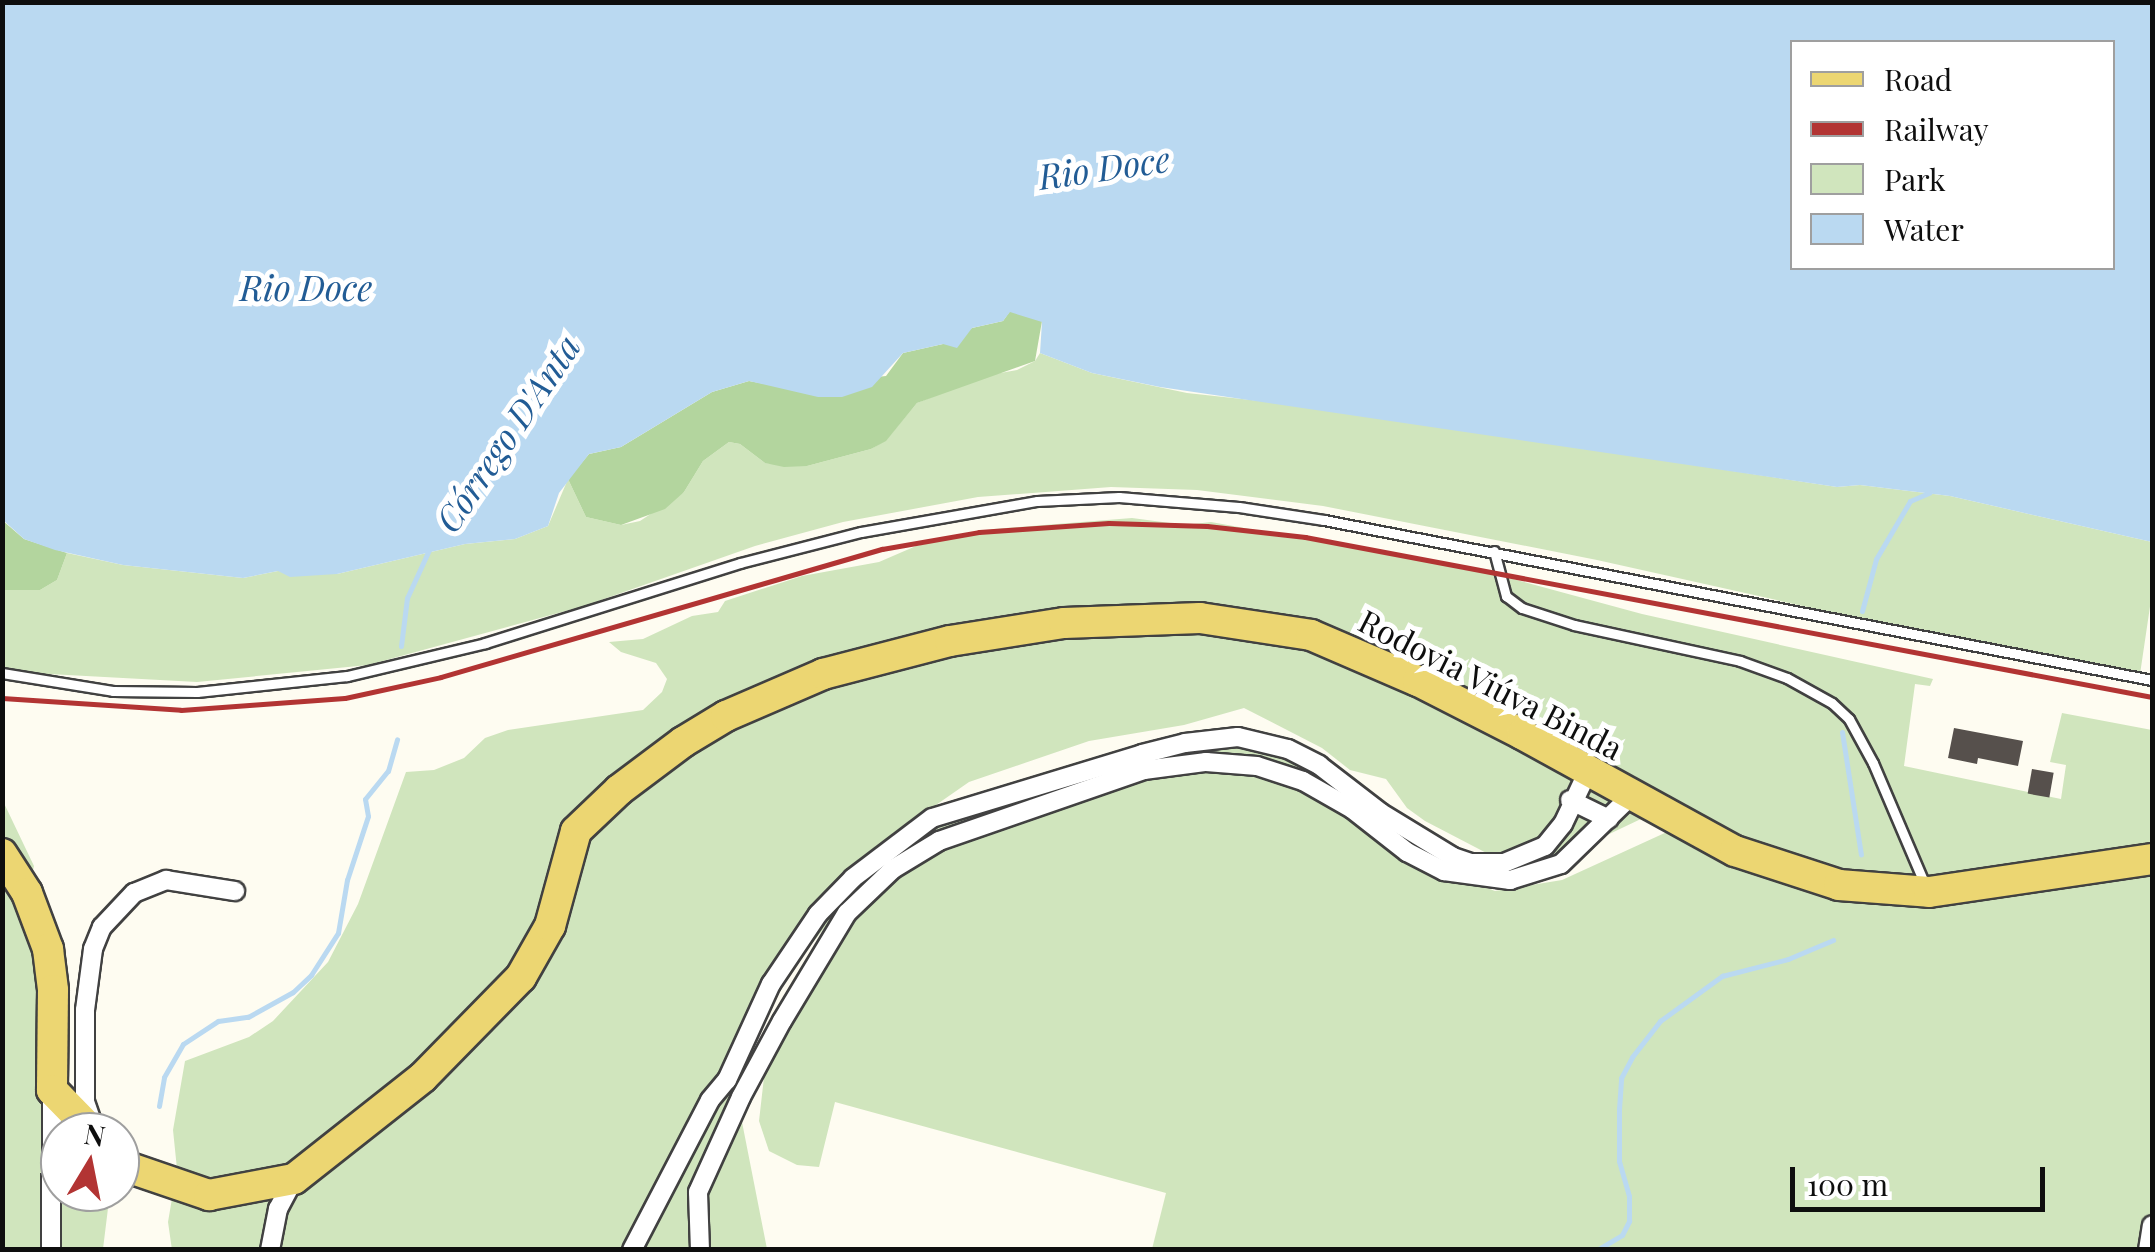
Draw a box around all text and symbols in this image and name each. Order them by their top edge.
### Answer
legend [1790,40,2115,270]
text: Road [1884,59,1952,99]
text: Railway [1884,109,1989,149]
water label: Rio Doce [1036,137,1172,197]
text: Park [1884,159,1946,199]
text: Water [1884,209,1964,249]
water label: Rio Doce [240,266,372,308]
water label: Córrego D'Anta [426,327,588,539]
street label: Rodovia Viúva Binda [1352,601,1630,767]
north arrow [40,1112,140,1212]
text: N [82,1114,108,1154]
scale bar [1795,1147,2050,1209]
text: 100 m [1807,1164,1888,1204]

